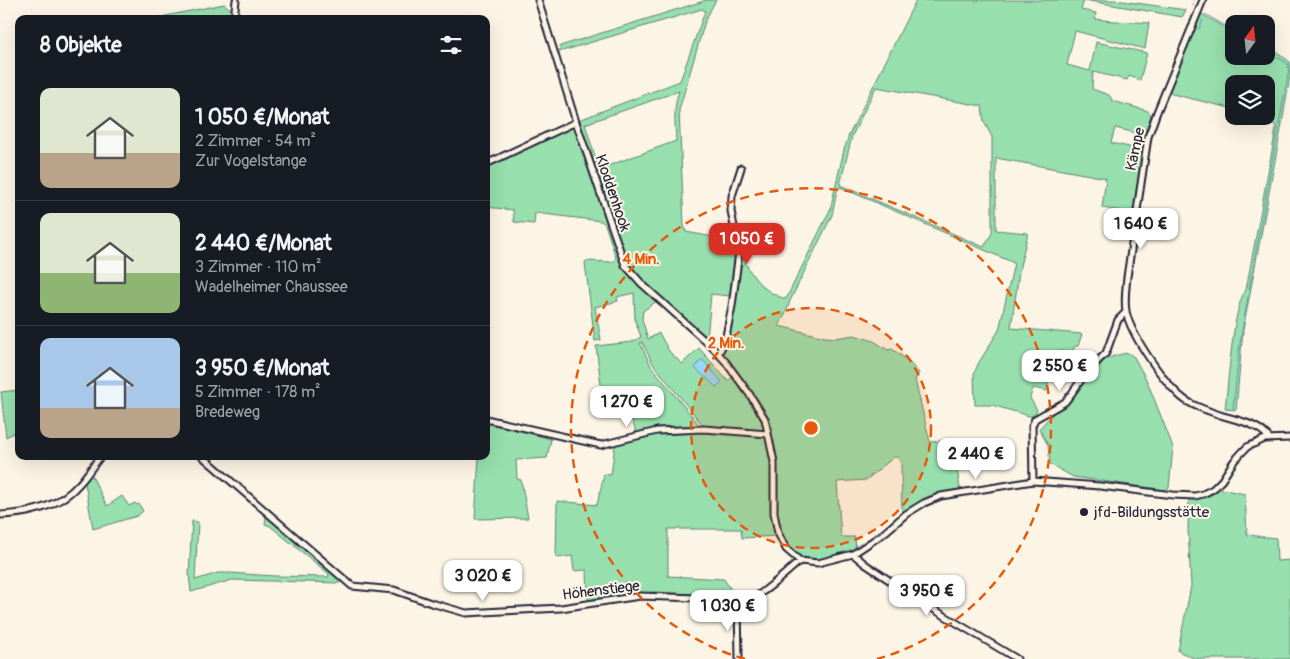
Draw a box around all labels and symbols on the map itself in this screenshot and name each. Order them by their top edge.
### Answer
north arrow [1225,15,1275,65]
street label: Kämpe [1122,125,1149,173]
street label: Kloddenhook [590,152,635,235]
pin: 1 640 € [1095,208,1187,250]
pin: 1 050 € [701,222,793,265]
text: 4 Min. [622,250,660,269]
text: 2 Min. [708,334,744,353]
pin: 2 550 € [1014,350,1106,392]
pin: 1 270 € [581,386,673,428]
centre of rings [802,419,820,437]
pin: 2 440 € [930,438,1022,480]
place label: jfd-Bildungsstätte [1093,503,1210,522]
marker: jfd-Bildungsstätte [1078,506,1090,518]
pin: 3 020 € [437,560,529,602]
pin: 3 950 € [881,574,973,617]
street label: Höhenstiege [561,576,641,605]
pin: 1 030 € [682,590,774,632]

